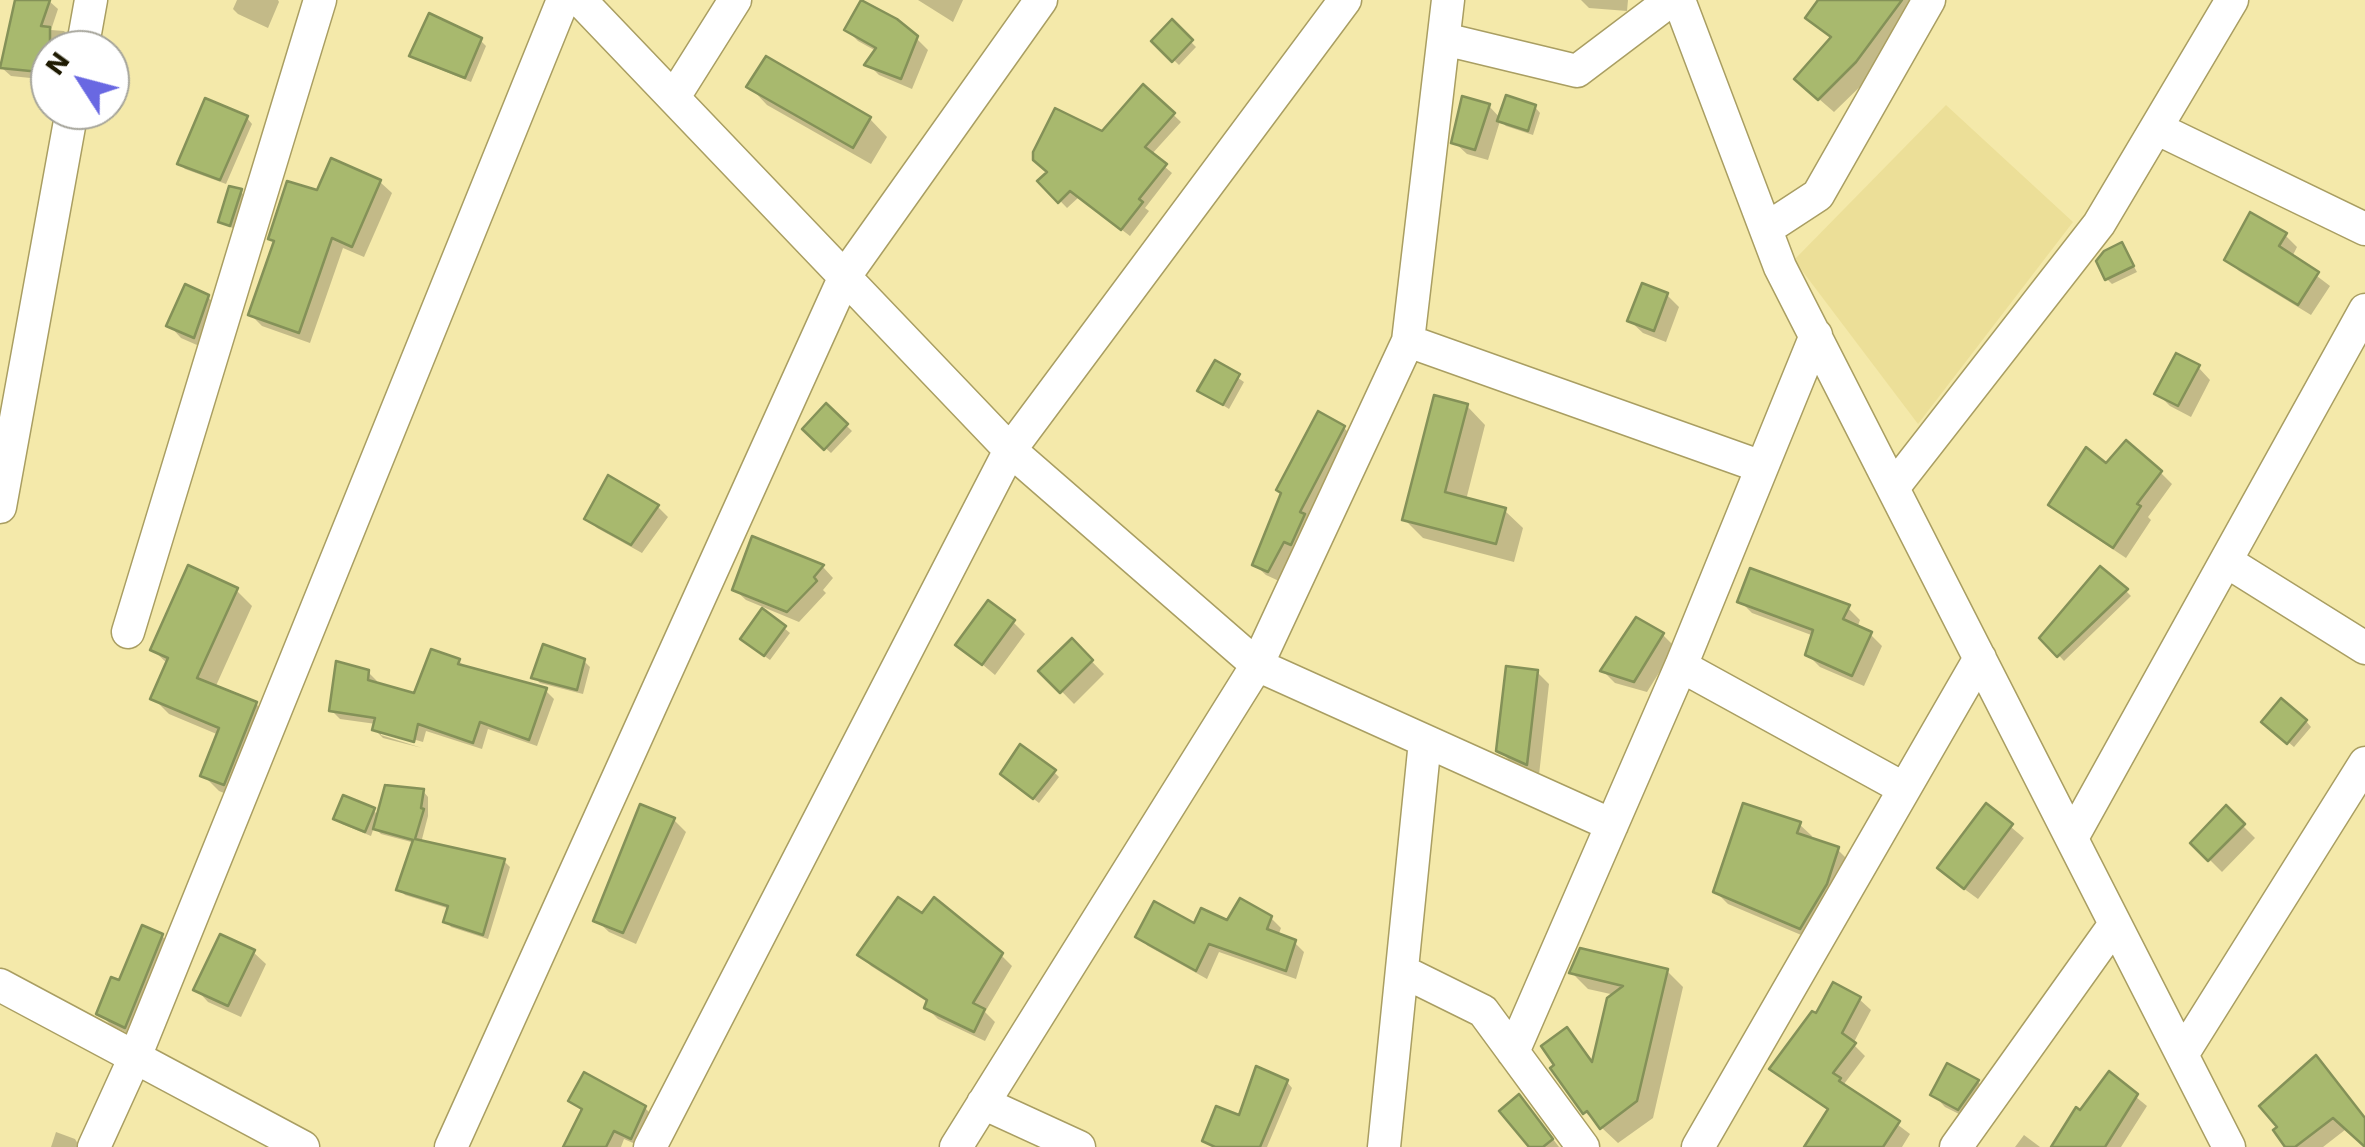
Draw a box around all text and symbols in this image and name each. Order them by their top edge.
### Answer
north arrow [30,30,130,130]
text: N [37,45,76,81]

